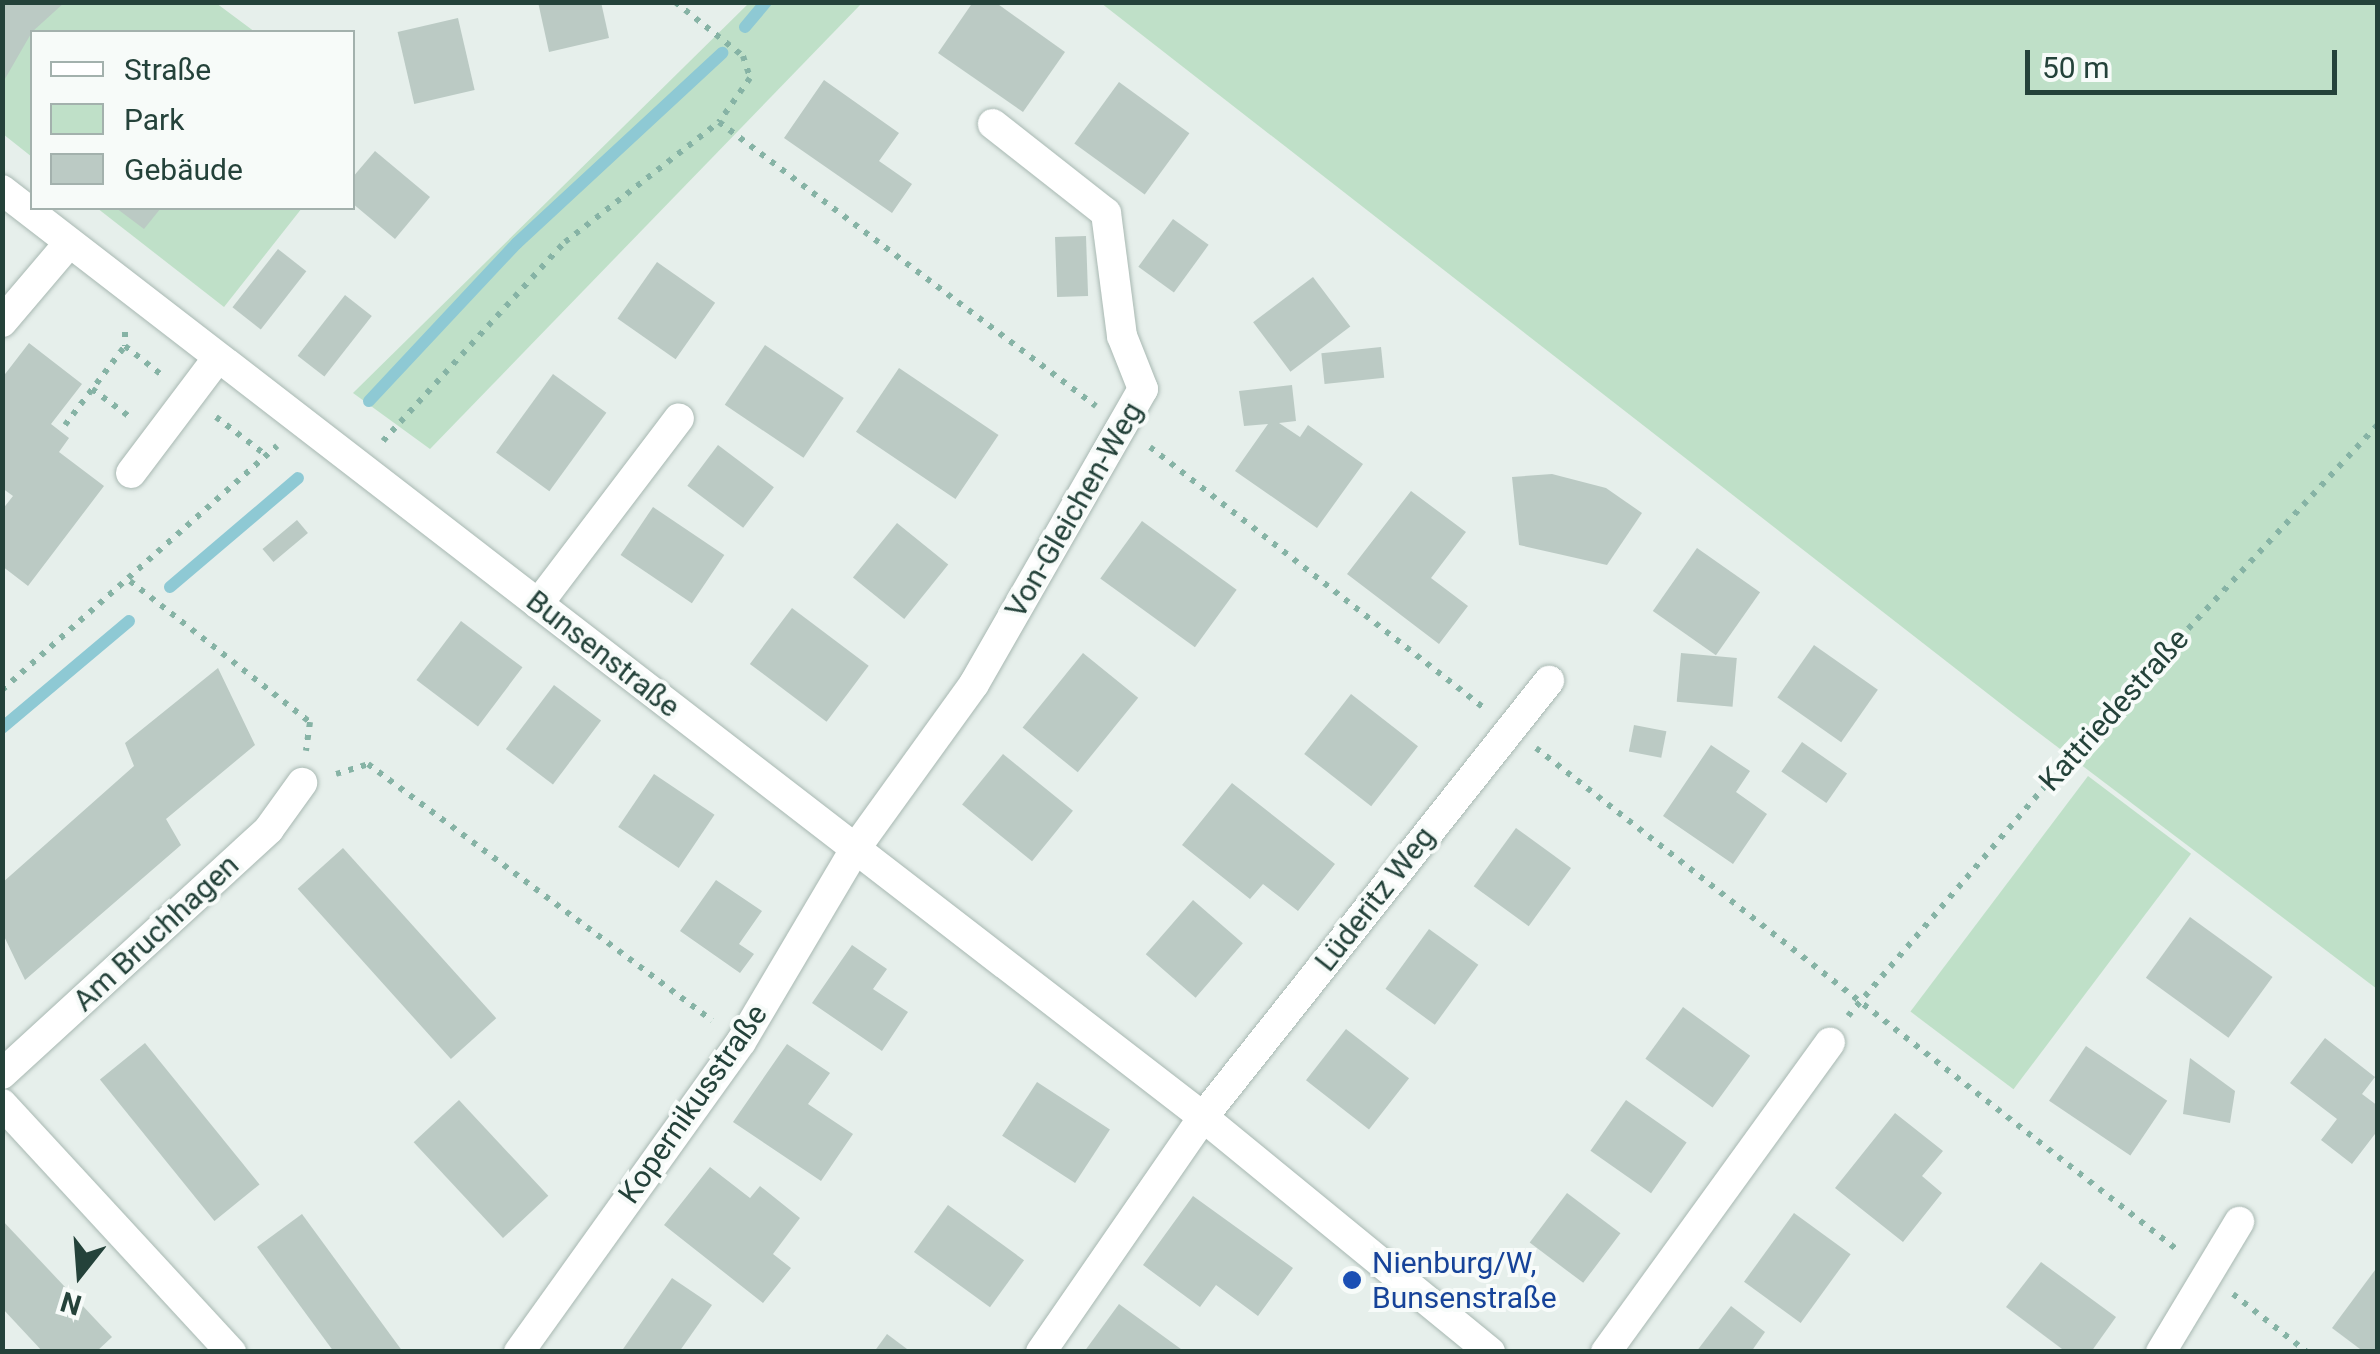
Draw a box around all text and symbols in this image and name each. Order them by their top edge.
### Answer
legend [30,30,355,210]
scale bar [2030,30,2342,92]
text: 50 m [2042,50,2109,85]
text: Straße [124,52,211,87]
text: Park [124,102,184,137]
text: Gebäude [124,152,243,187]
street label: Von-Gleichen-Weg [998,396,1150,624]
street label: Bunsenstraße [519,583,687,725]
street label: Kattriedestraße [2032,621,2196,799]
street label: Lüderitz Weg [1307,820,1443,978]
street label: Am Bruchhagen [66,847,246,1019]
street label: Kopernikusstraße [611,998,775,1210]
north arrow [30,1224,130,1324]
place label: Nienburg/W, Bunsenstraße [1372,1245,1557,1316]
marker: Nienburg/W, Bunsenstraße [1341,1269,1363,1291]
text: N [57,1285,85,1322]

